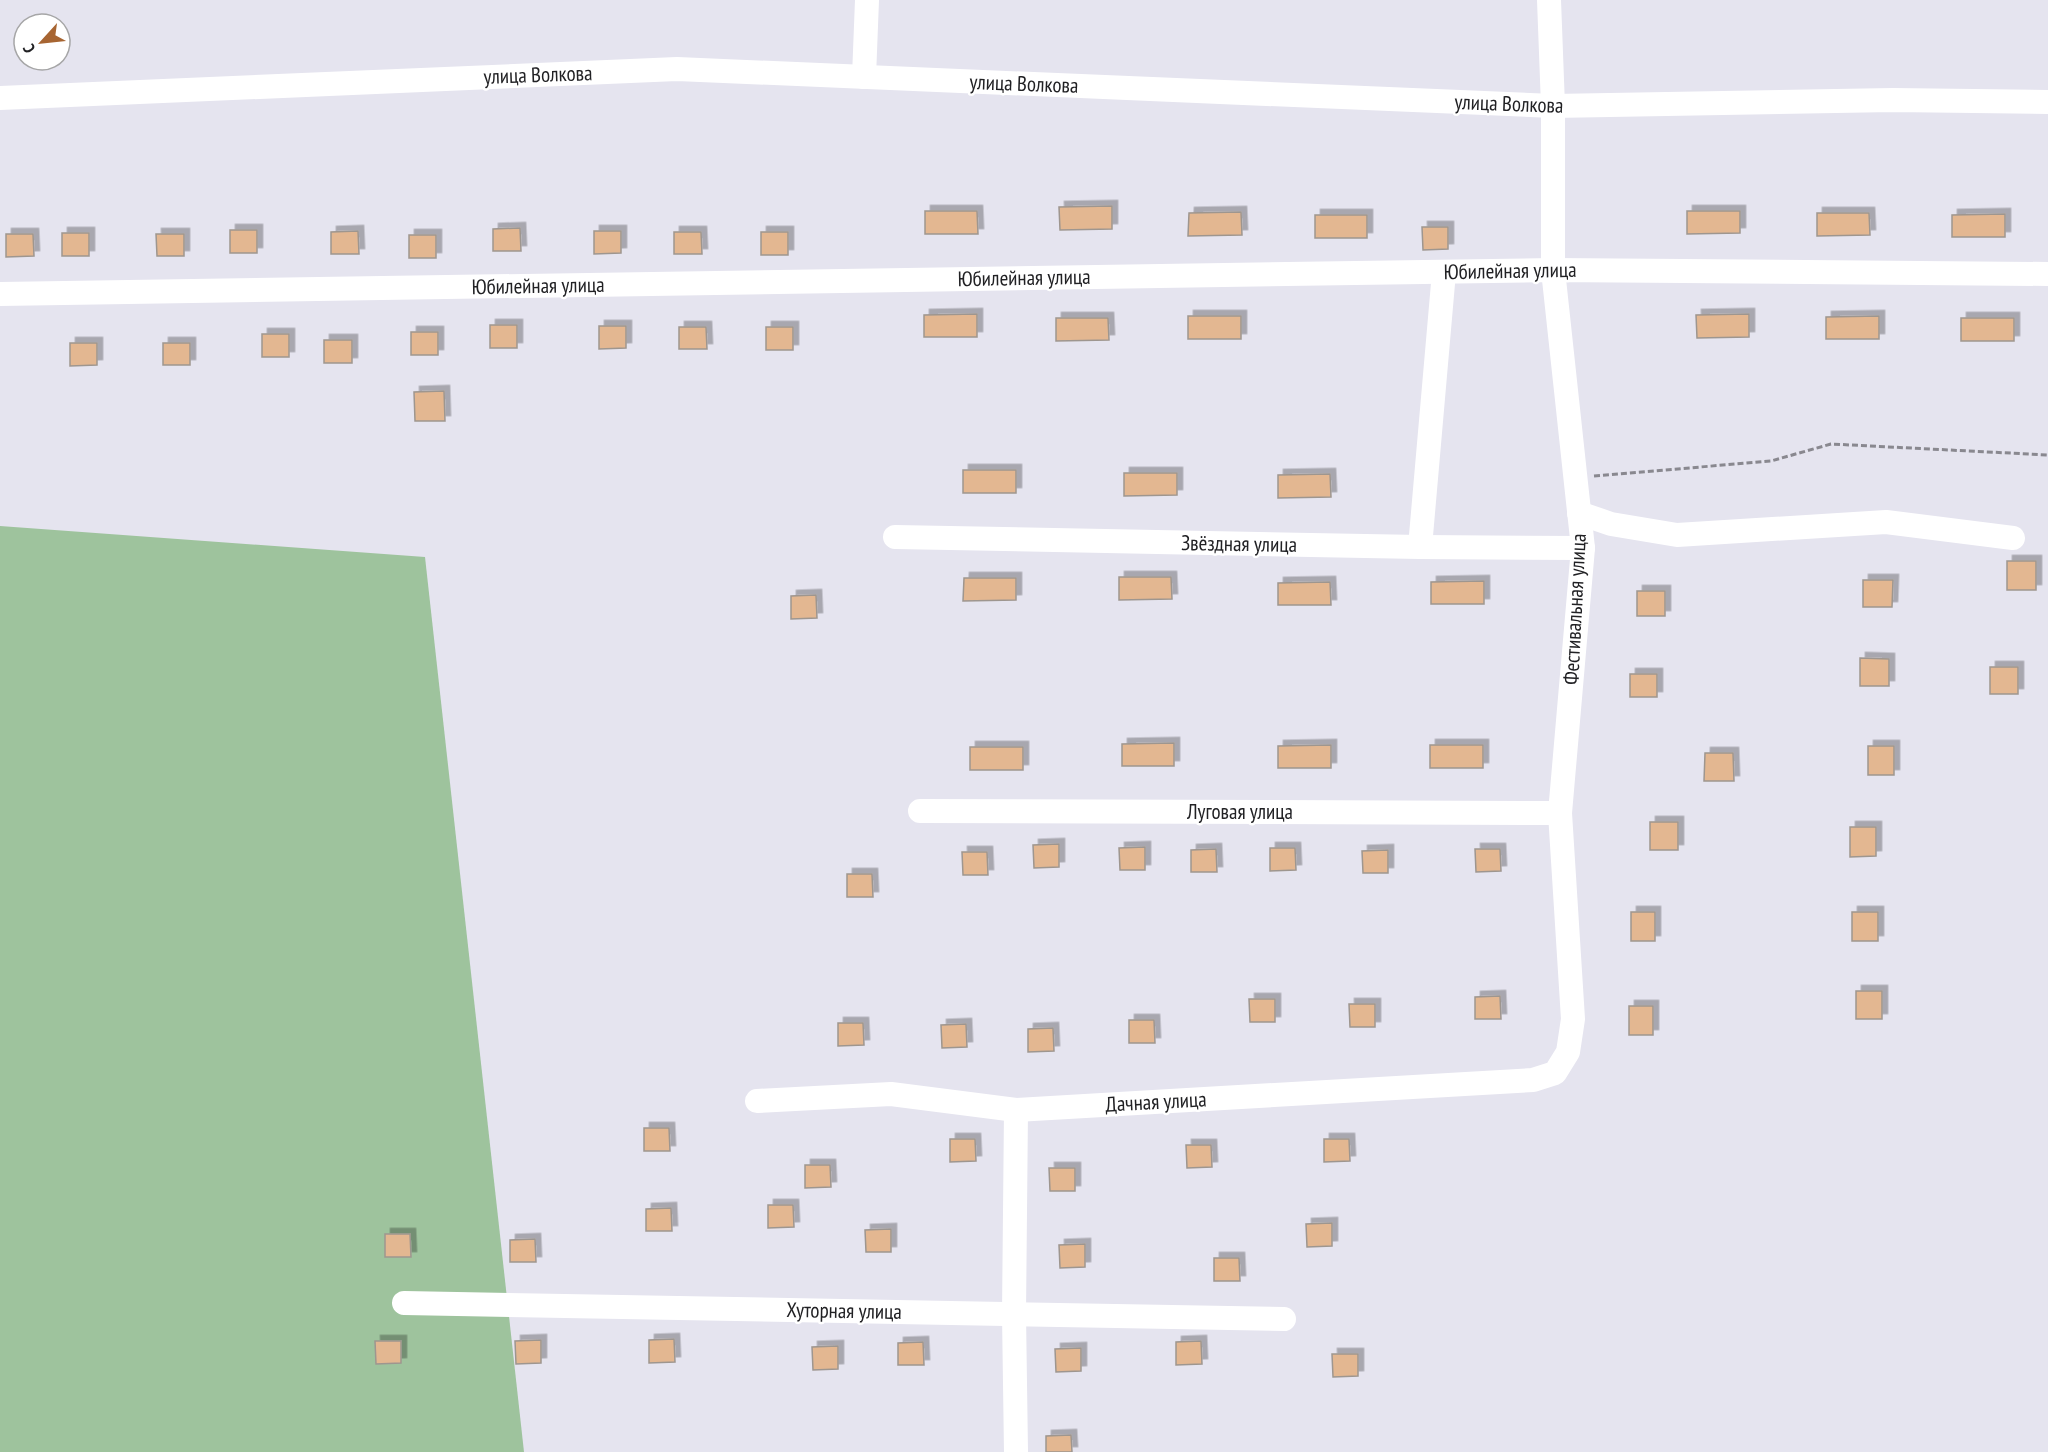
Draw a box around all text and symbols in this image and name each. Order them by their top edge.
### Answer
north arrow [12,12,72,72]
text: С [18,40,39,57]
street label: улица Волкова [483,59,593,90]
street label: улица Волкова [969,68,1079,99]
street label: улица Волкова [1454,88,1564,119]
street label: Юбилейная улица [1443,256,1577,285]
street label: Юбилейная улица [957,263,1091,292]
street label: Юбилейная улица [471,271,605,300]
street label: Звёздная улица [1181,529,1297,558]
street label: Фестивальная улица [1557,533,1592,685]
street label: Луговая улица [1186,798,1293,825]
street label: Дачная улица [1105,1085,1207,1118]
street label: Хуторная улица [786,1296,902,1325]

